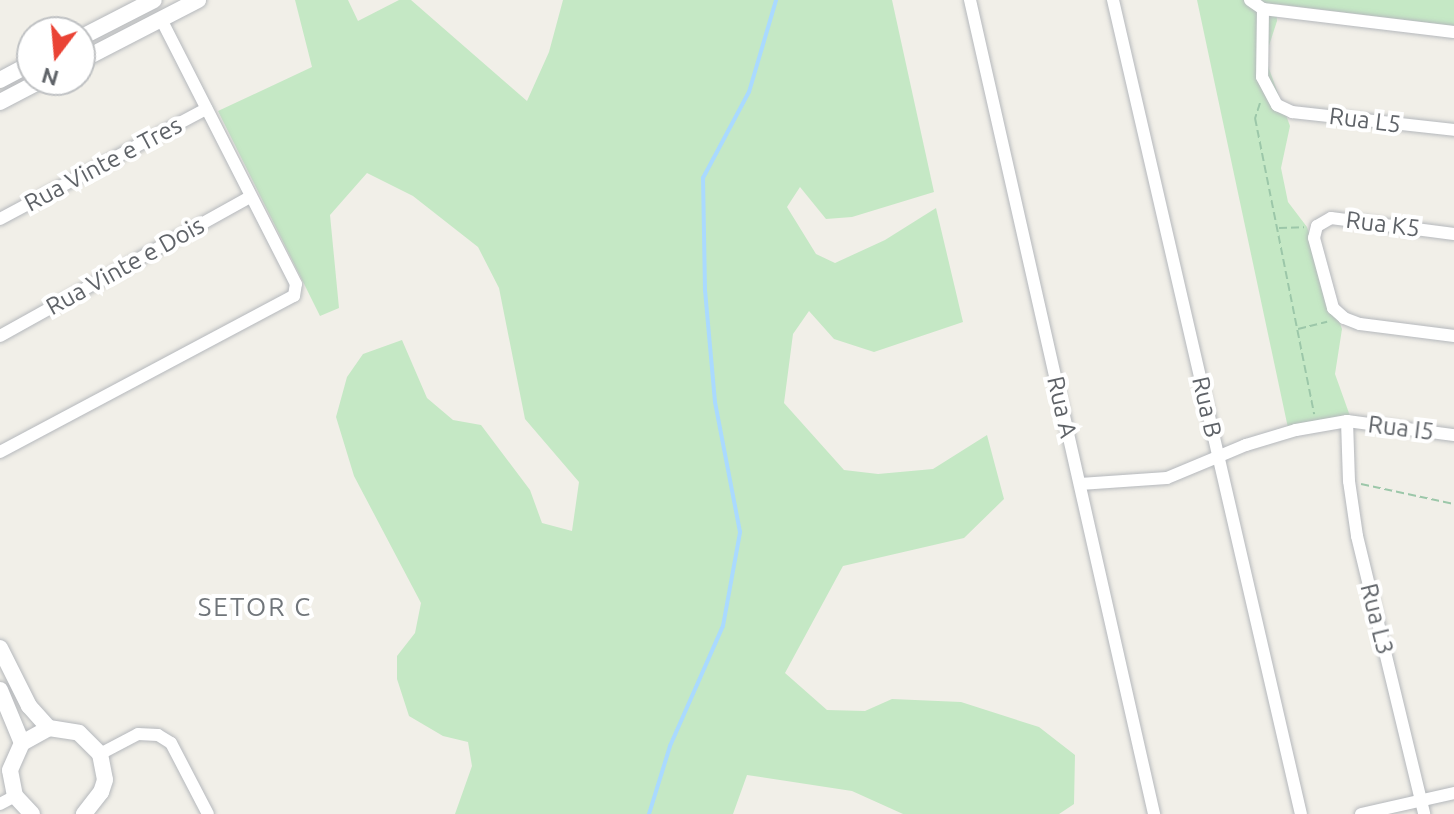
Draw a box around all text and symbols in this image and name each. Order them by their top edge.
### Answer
north arrow [16,16,96,96]
text: N [38,63,61,92]
street label: Rua L5 [1327,101,1403,139]
street label: Rua Vinte e Tres [19,110,187,218]
street label: Rua K5 [1344,205,1422,243]
street label: Rua Vinte e Dois [41,211,209,321]
street label: Rua A [1041,374,1083,440]
street label: Rua B [1186,374,1228,440]
street label: Rua I5 [1366,410,1436,446]
street label: Rua L3 [1354,580,1400,658]
district label: SETOR C [198,591,312,623]

